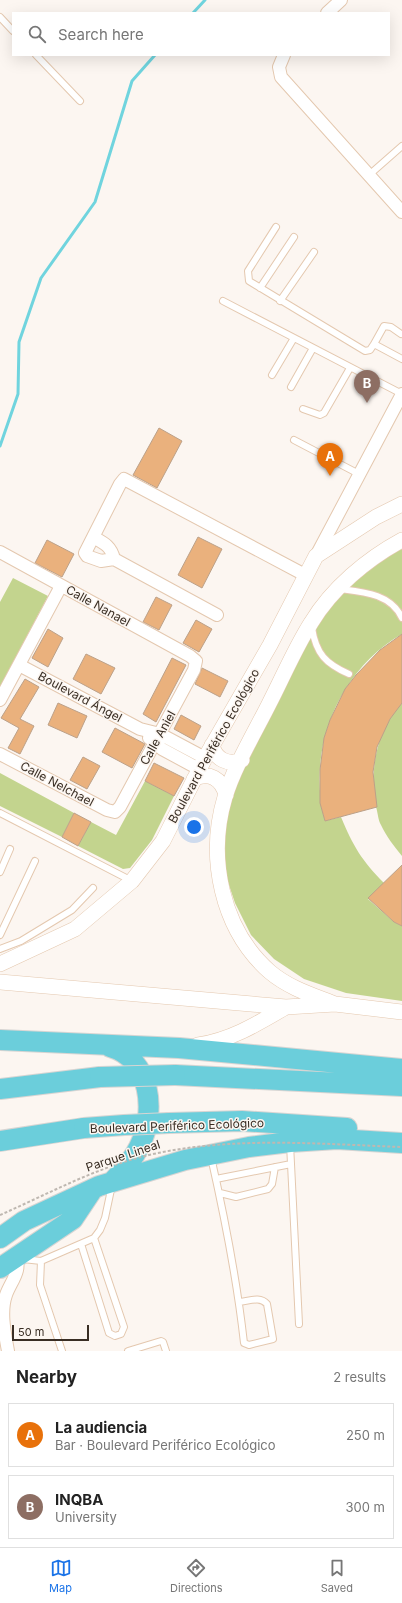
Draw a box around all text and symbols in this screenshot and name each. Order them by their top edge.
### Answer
search box [12,12,390,56]
icon: search [26,23,48,45]
text: Search here [58,25,144,44]
pin: B [354,370,380,403]
pin: A [317,443,343,476]
street label: Calle Nanael [63,582,133,629]
street label: Boulevard Periférico Ecológico [165,666,262,826]
street label: Boulevard Ángel [36,668,125,725]
street label: Calle Aniel [136,708,179,768]
street label: Calle Nelchael [18,758,97,809]
your location [184,817,204,837]
street label: Boulevard Periférico Ecológico [90,1115,264,1136]
street label: Parque Lineal [84,1136,162,1175]
scale bar [12,1323,89,1342]
text: 50 m [18,1325,44,1339]
text: Nearby [16,1367,77,1387]
text: 2 results [333,1369,386,1385]
text: La audiencia [55,1418,147,1437]
text: A [25,1427,35,1443]
text: 250 m [346,1427,385,1443]
text: Bar · Boulevard Periférico Ecológico [55,1437,276,1453]
text: INQBA [55,1490,103,1509]
text: B [26,1499,34,1515]
text: 300 m [346,1499,385,1515]
text: University [55,1509,117,1525]
tab: Map [49,1557,72,1595]
tab: Directions [170,1557,223,1595]
tab: Saved [321,1557,353,1595]

